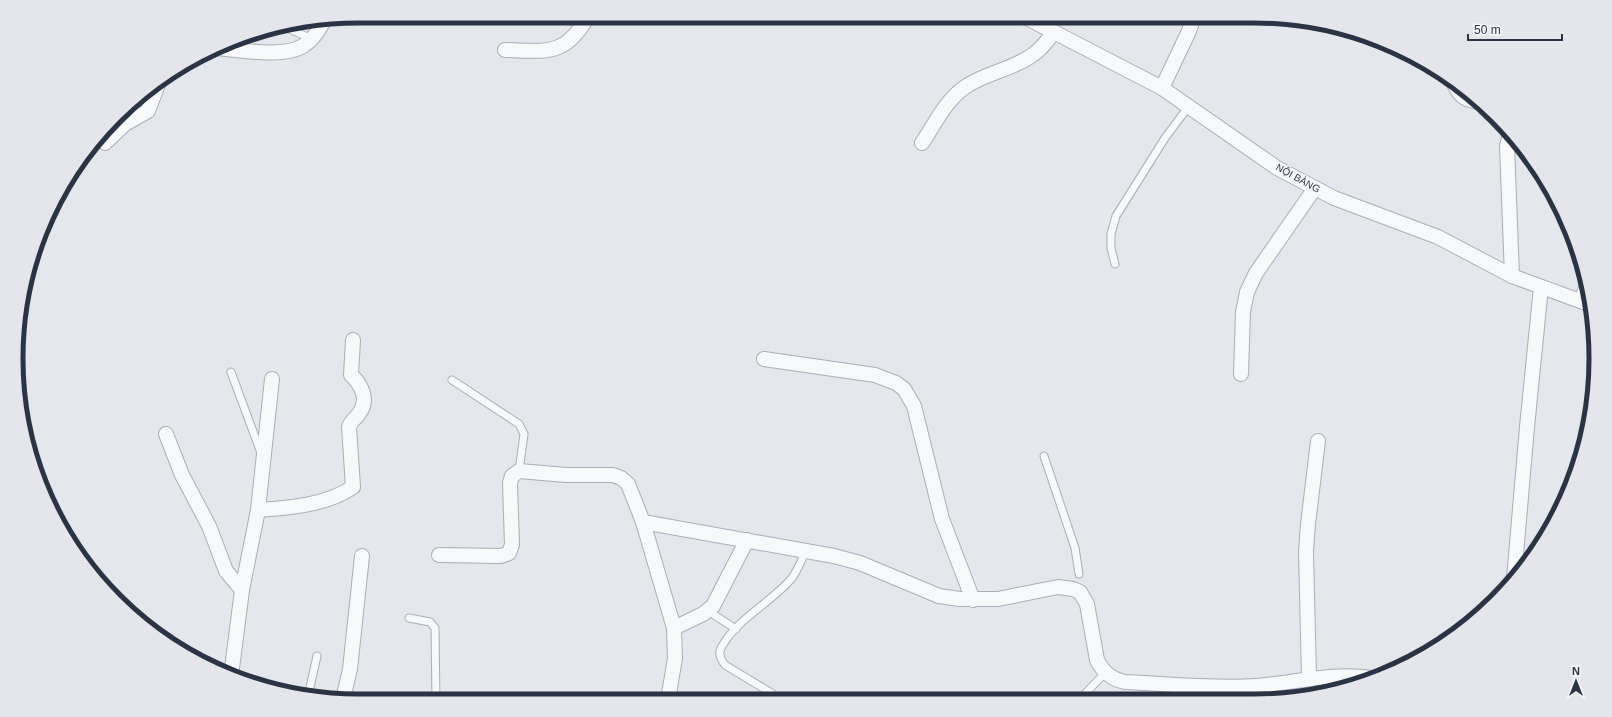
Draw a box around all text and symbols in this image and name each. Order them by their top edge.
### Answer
scale bar [1468,16,1562,42]
text: 50 m [1474,23,1501,37]
street label: NỘI BÀNG [1274,160,1323,195]
north arrow [1556,661,1596,701]
text: N [1572,665,1580,677]

